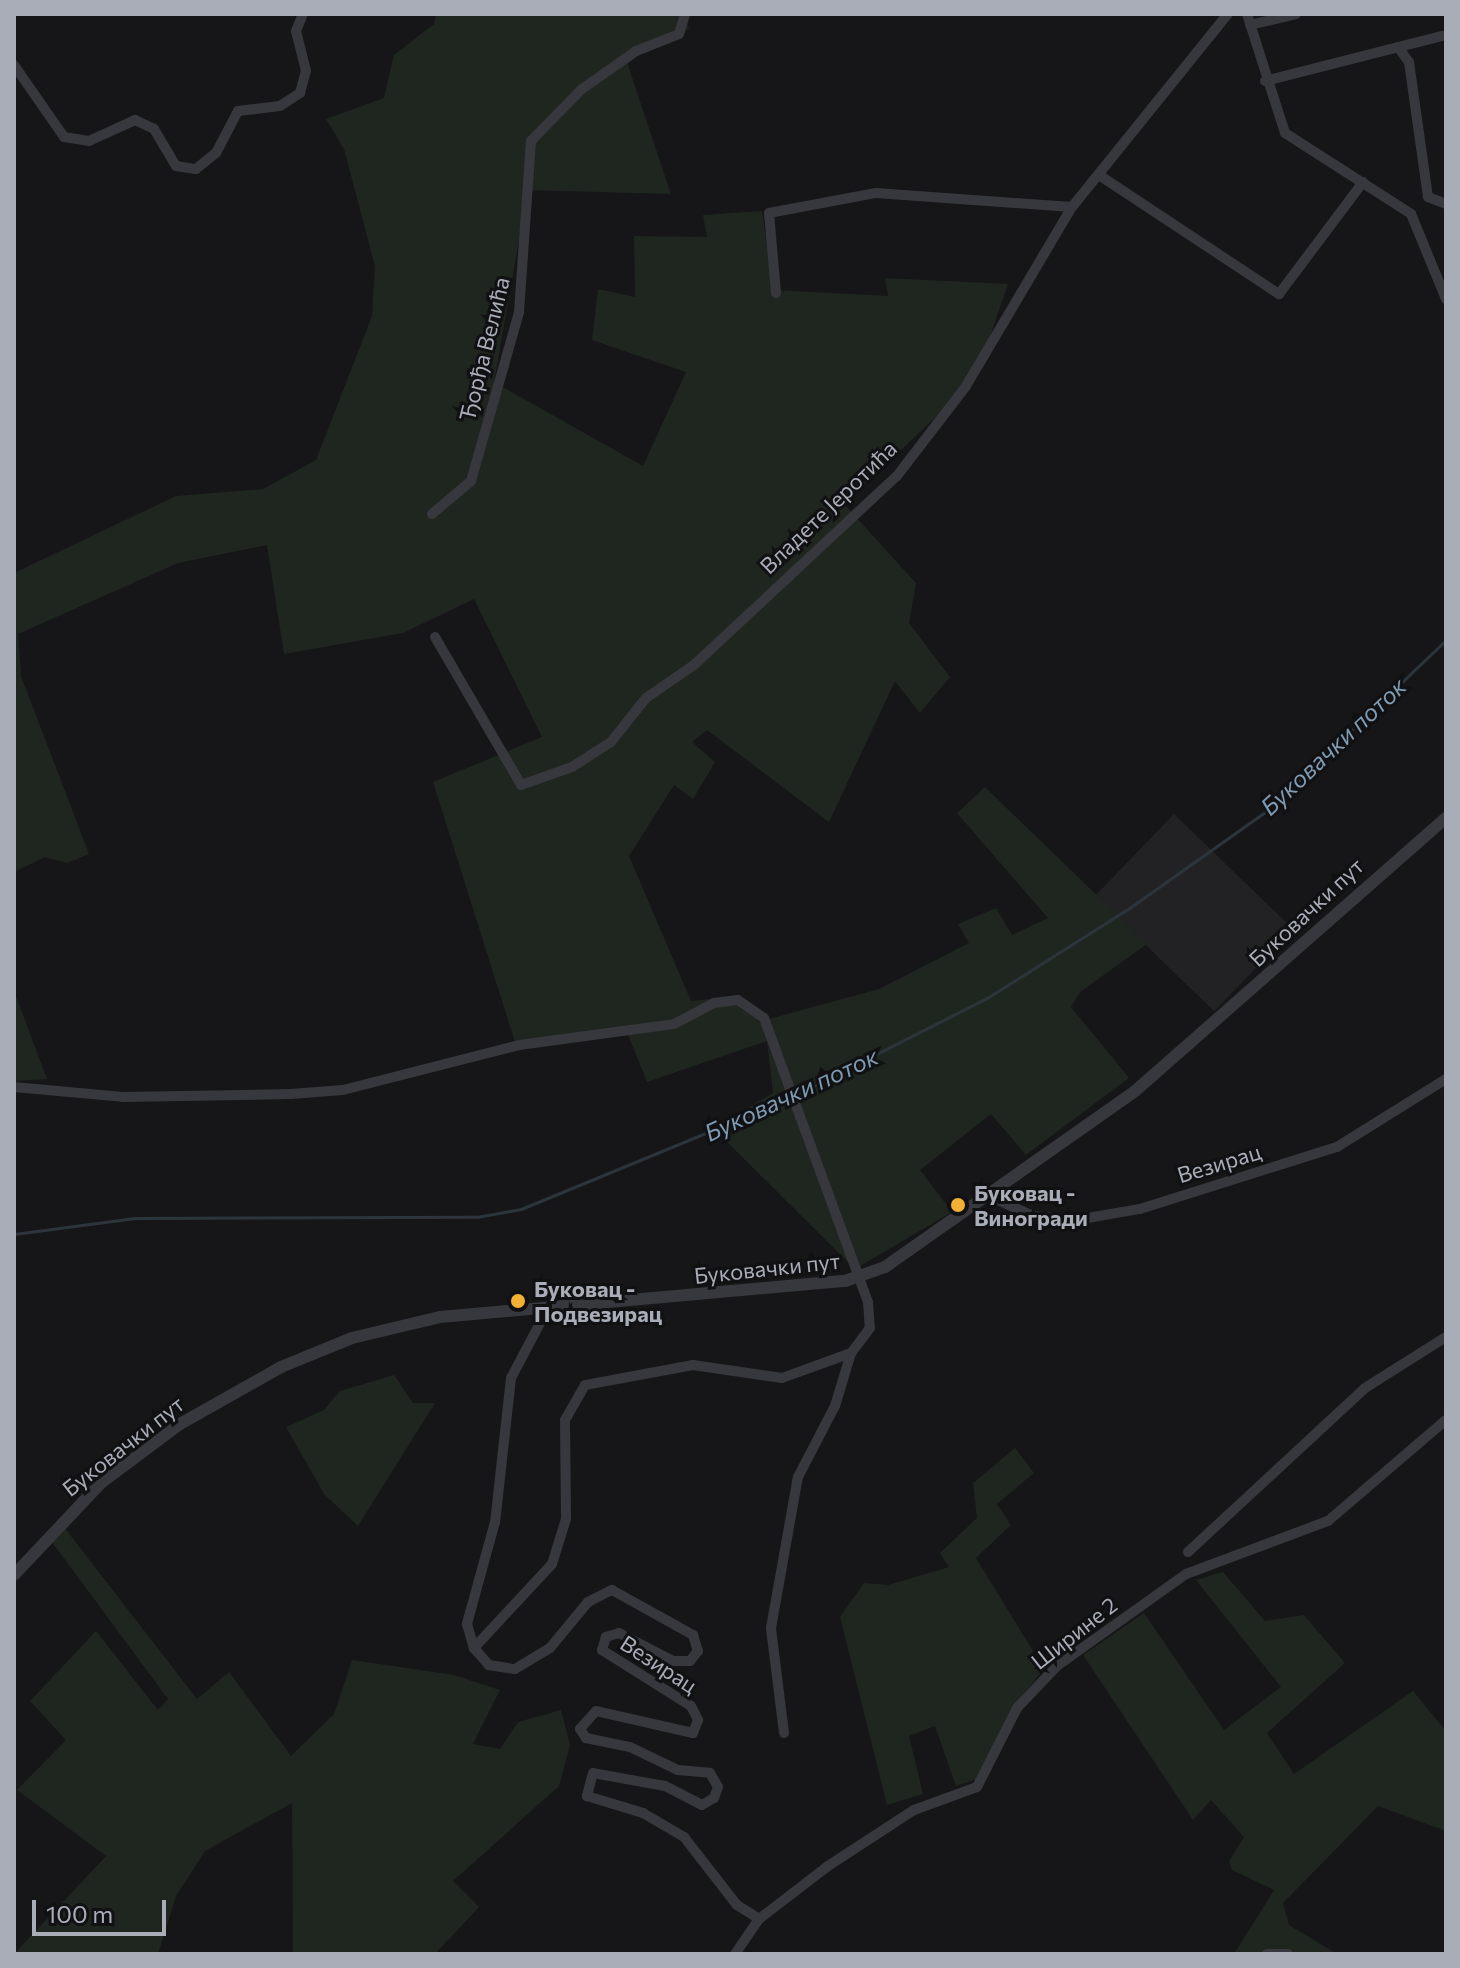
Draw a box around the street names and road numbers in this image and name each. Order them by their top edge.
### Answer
street label: Ђорђа Велића [453,274,515,424]
street label: Владете Јеротића [754,435,902,579]
street label: Буковачки пут [1243,852,1369,972]
street label: Везирац [1174,1138,1264,1188]
street label: Буковачки пут [693,1247,841,1289]
street label: Буковачки пут [57,1390,189,1502]
street label: Ширине 2 [1026,1591,1122,1675]
street label: Везирац [616,1629,702,1699]

